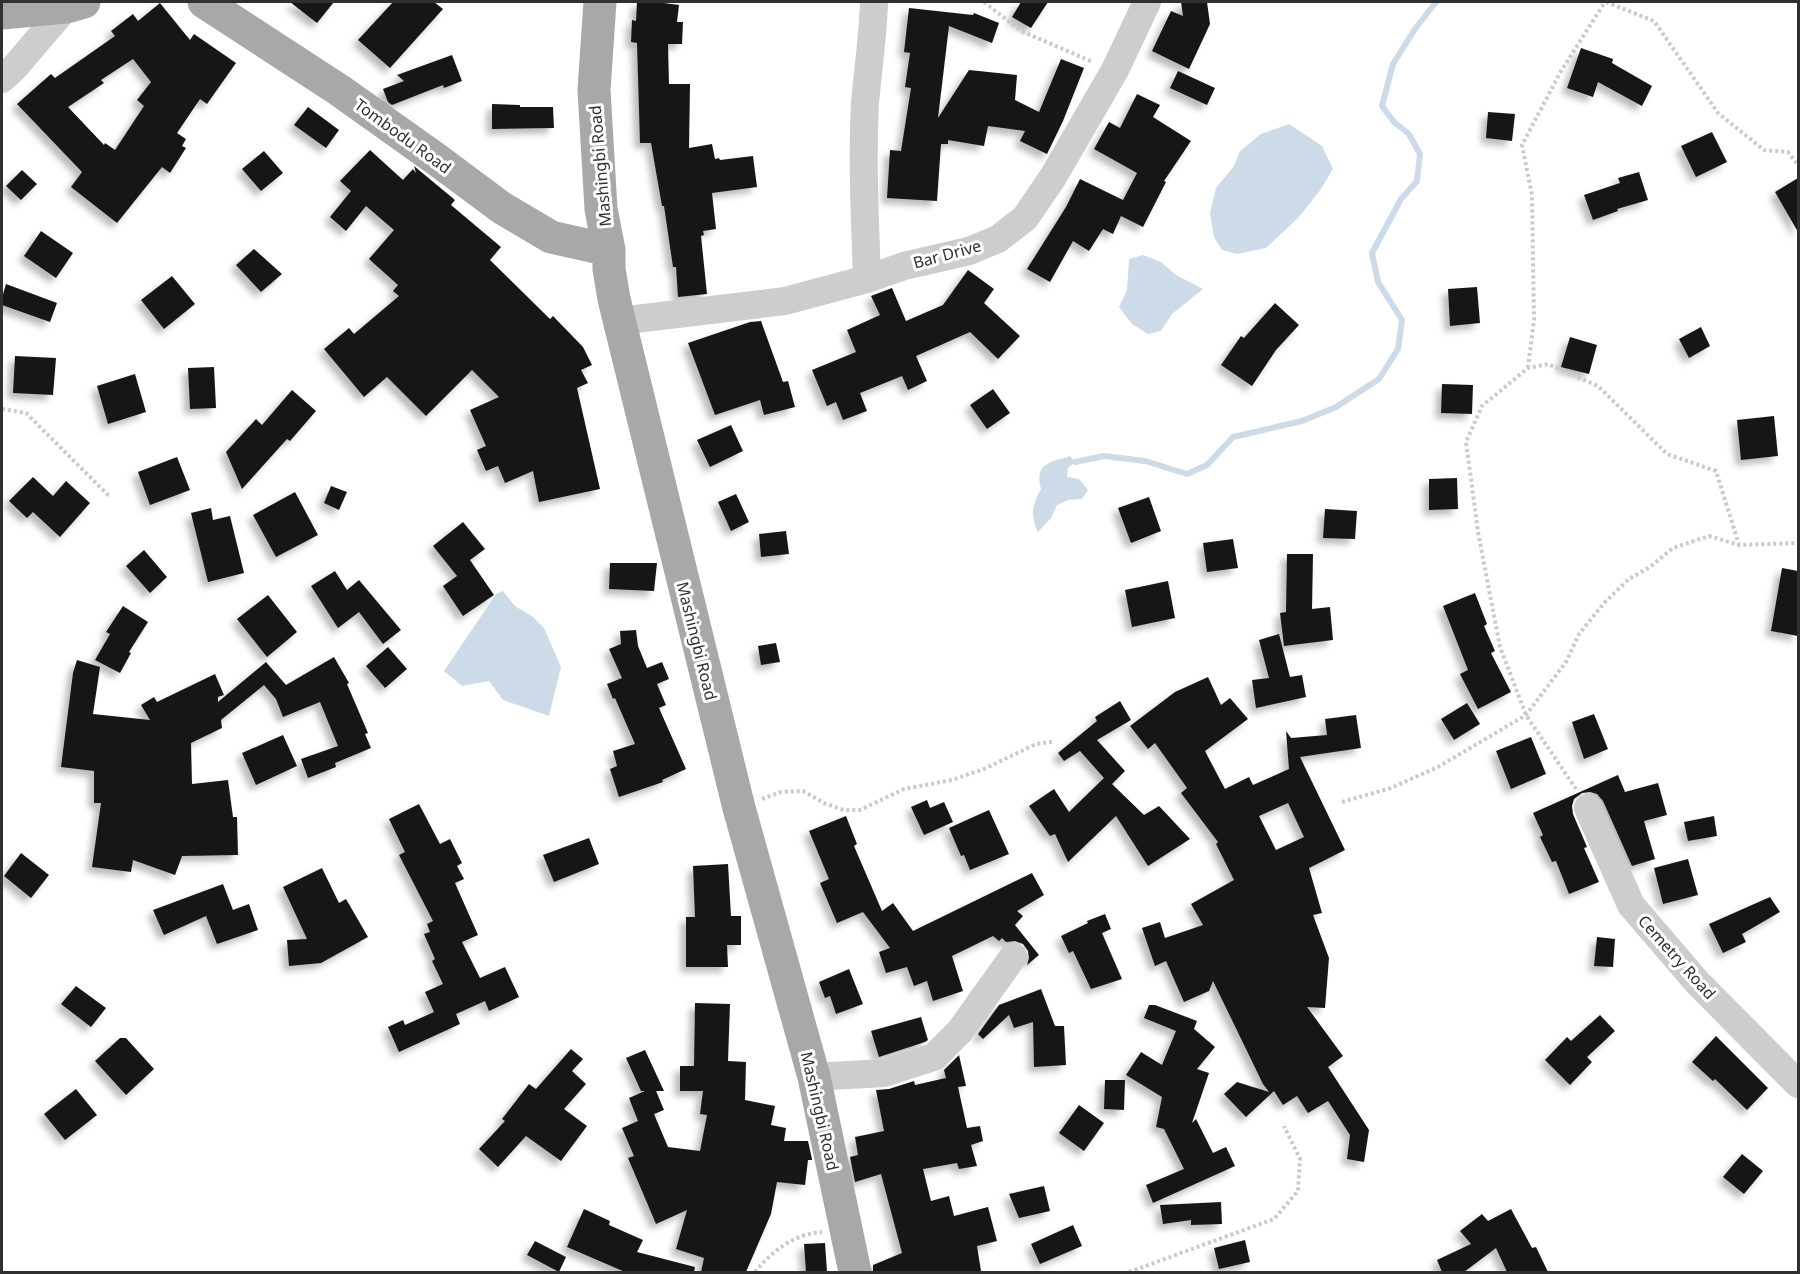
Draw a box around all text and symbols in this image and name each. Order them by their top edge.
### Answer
street label: Tombodu Road [350,94,456,178]
street label: Mashingbi Road [584,105,616,227]
street label: Bar Drive [910,234,984,274]
street label: Mashingbi Road [672,579,722,703]
street label: Cemetry Road [1633,910,1721,1004]
street label: Mashingbi Road [796,1049,844,1173]

